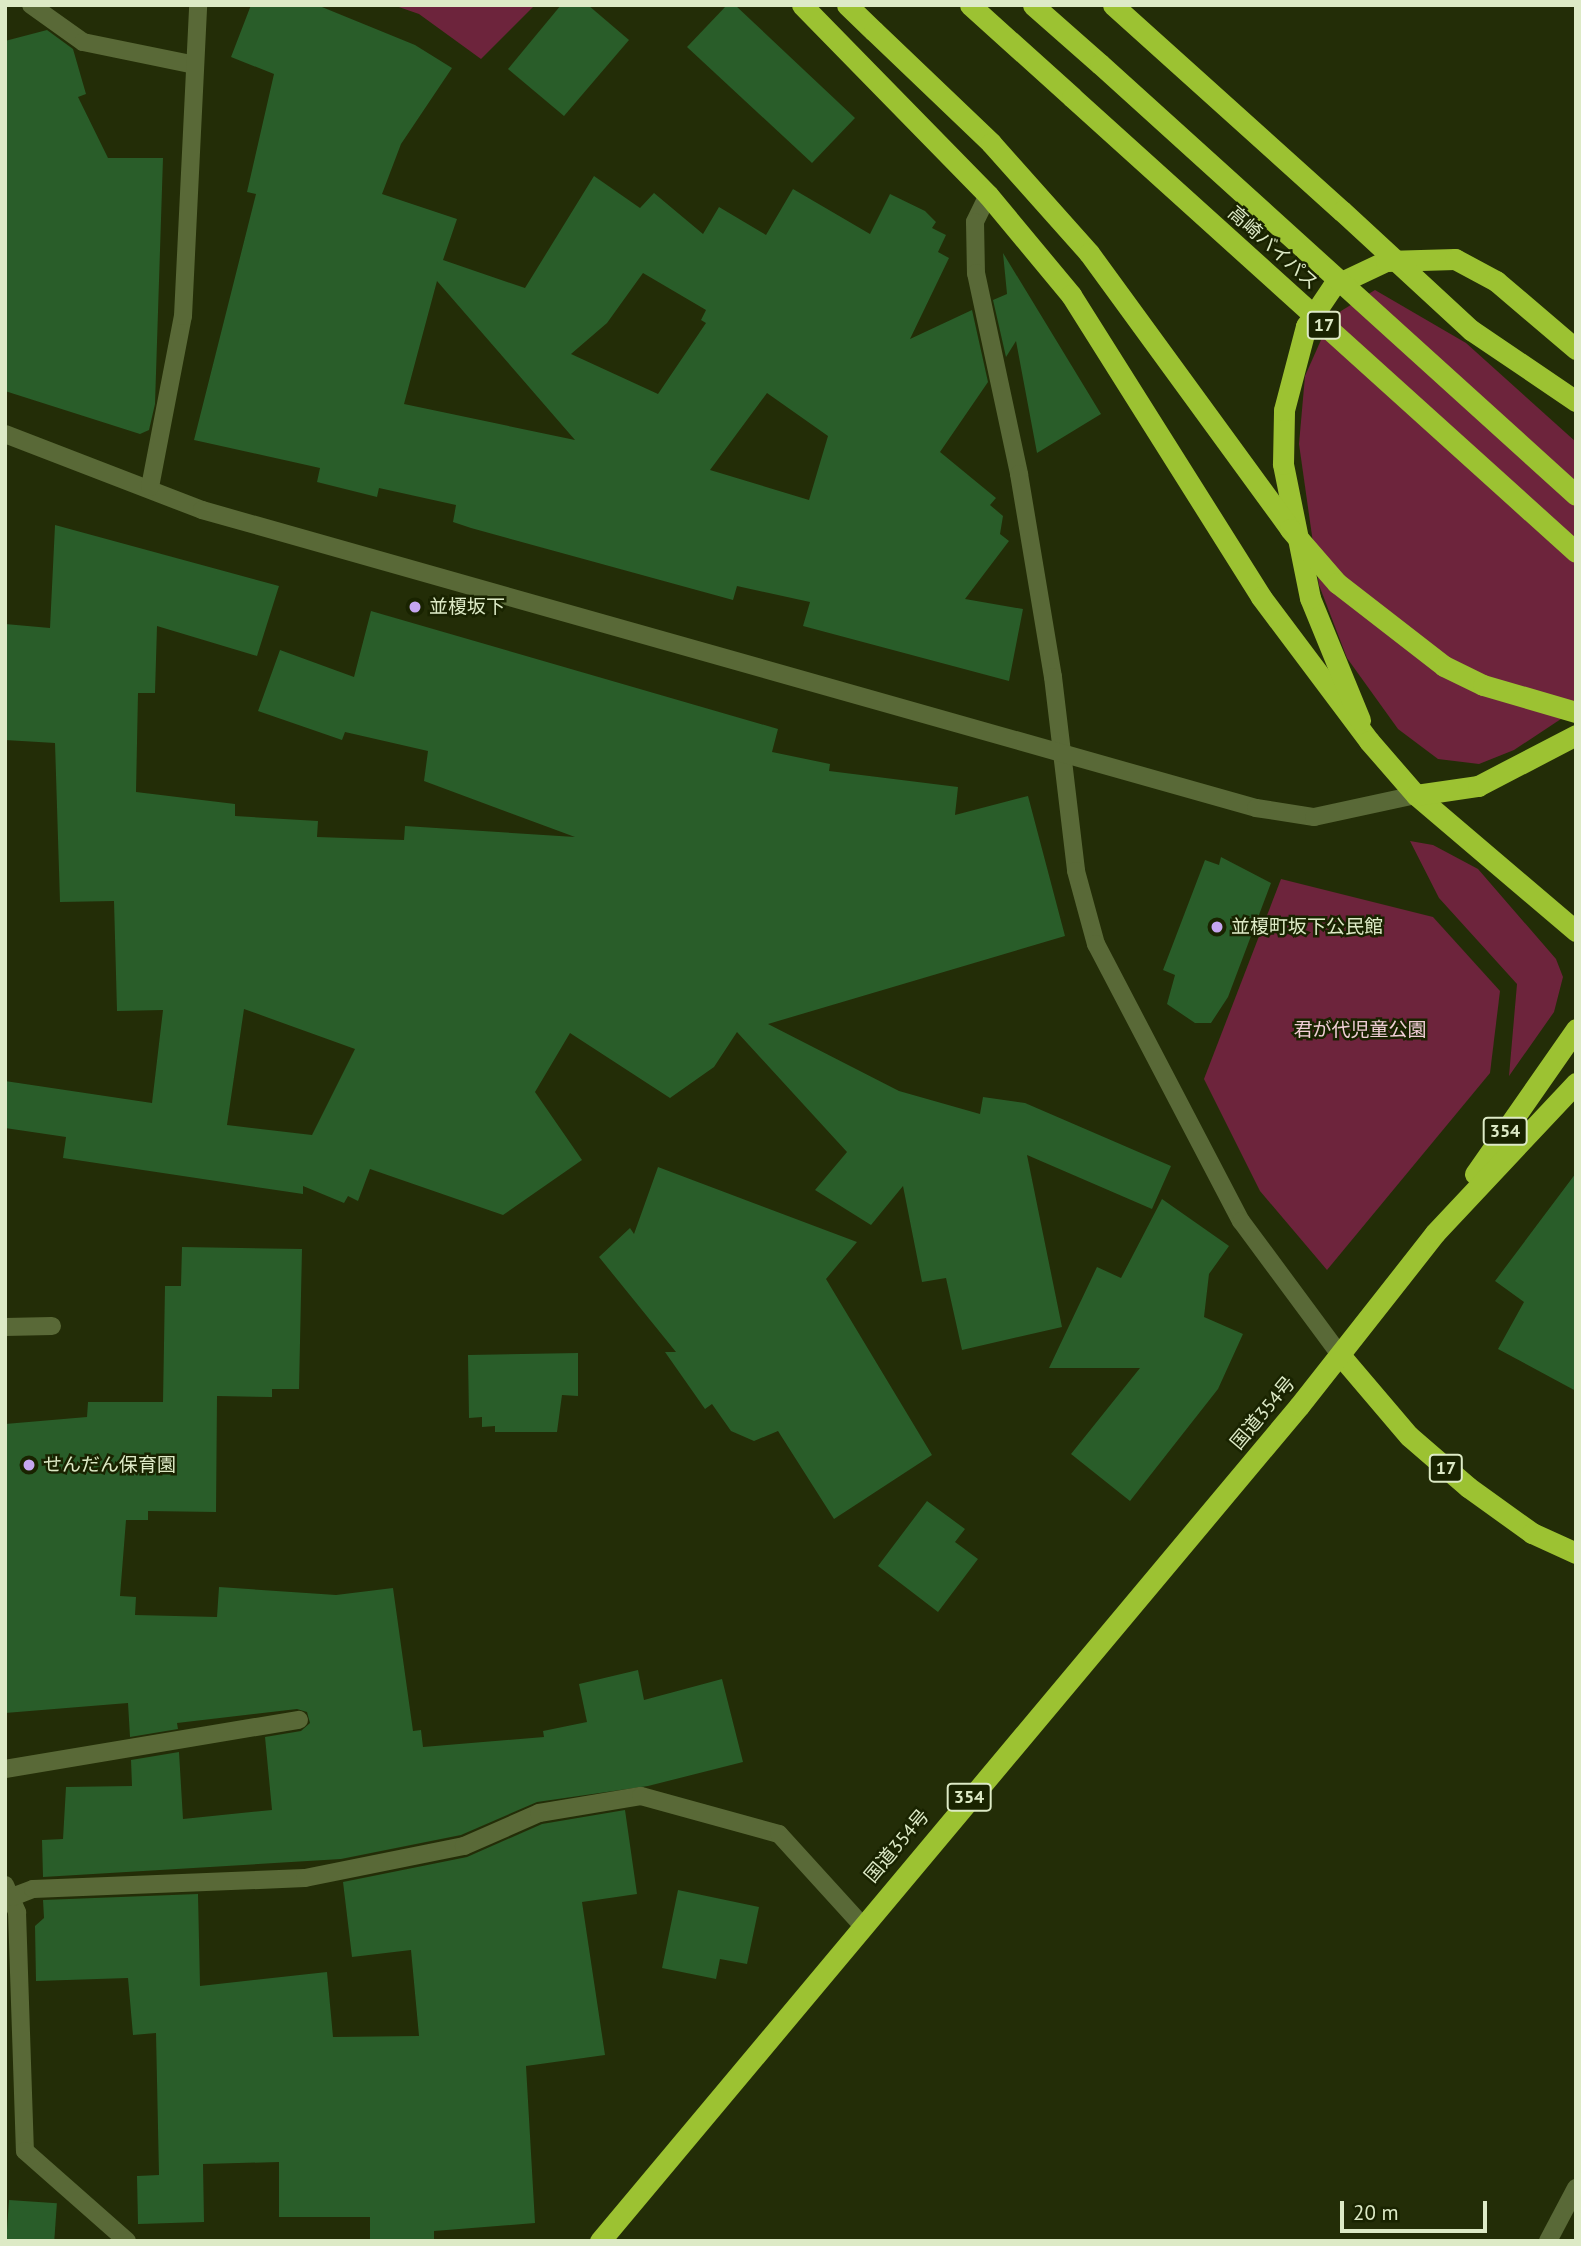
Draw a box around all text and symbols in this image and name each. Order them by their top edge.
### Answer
street label: 高崎バイパス [1223,201,1323,295]
road number: 17 [1306,310,1342,340]
place label: 並榎坂下 [429,596,505,618]
marker: 並榎坂下 [407,599,423,615]
place label: 並榎町坂下公民館 [1231,916,1383,938]
marker: 並榎町坂下公民館 [1209,919,1225,935]
park label: 君が代児童公園 [1294,1019,1426,1041]
road number: 354 [1482,1116,1528,1146]
street label: 国道354号 [1226,1372,1300,1454]
place label: せんだん保育園 [43,1454,176,1476]
road number: 17 [1428,1454,1464,1483]
marker: せんだん保育園 [21,1457,37,1473]
road number: 354 [946,1782,992,1812]
street label: 国道354号 [860,1805,934,1887]
scale bar [1343,2186,1490,2230]
text: 20 m [1353,2199,1399,2226]

